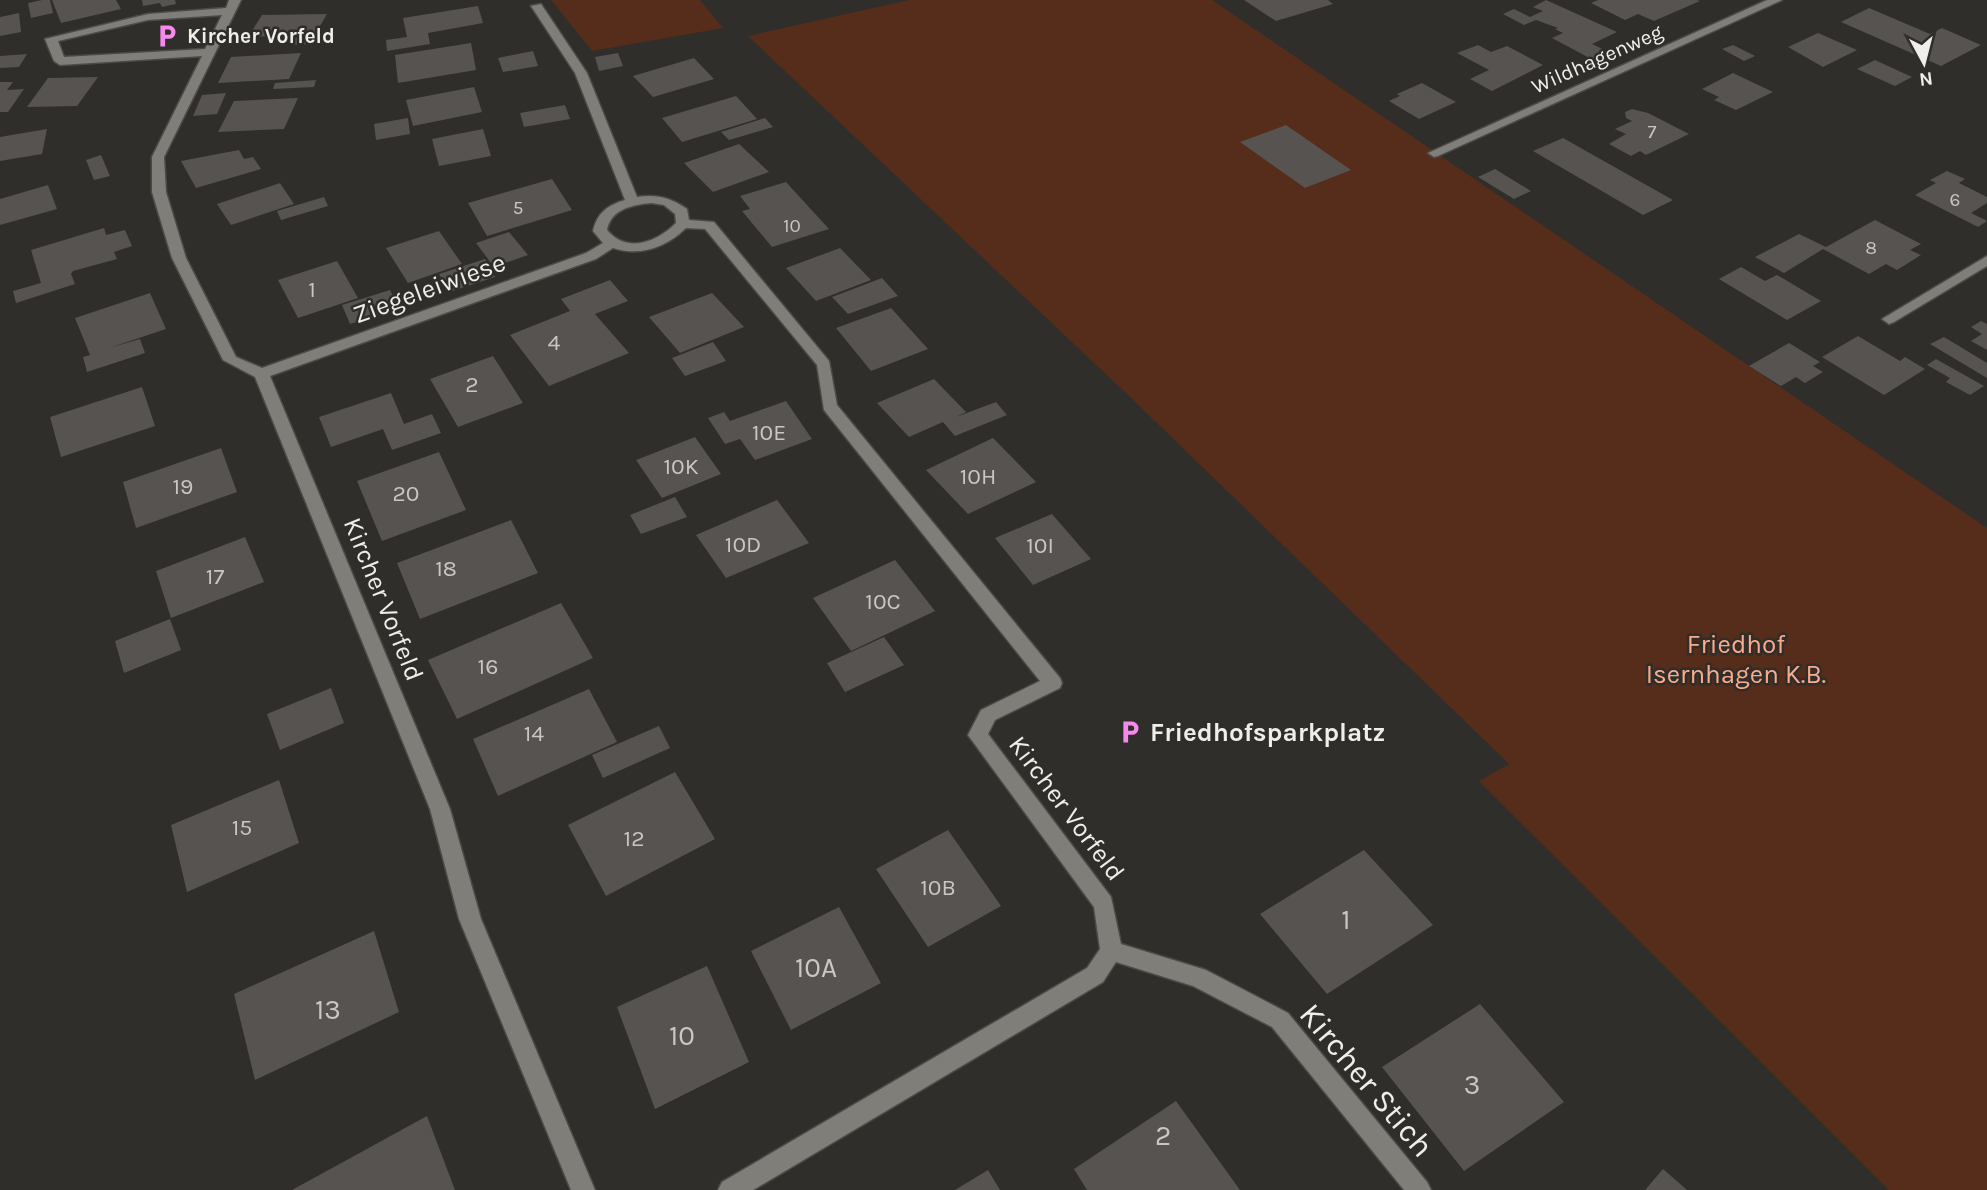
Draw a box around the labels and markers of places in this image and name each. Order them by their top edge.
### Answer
parking icon: Kircher Vorfeld [153,22,181,50]
place label: Kircher Vorfeld [187,24,335,48]
place label: Friedhofsparkplatz [1150,717,1385,748]
parking icon: Friedhofsparkplatz [1116,718,1144,746]

